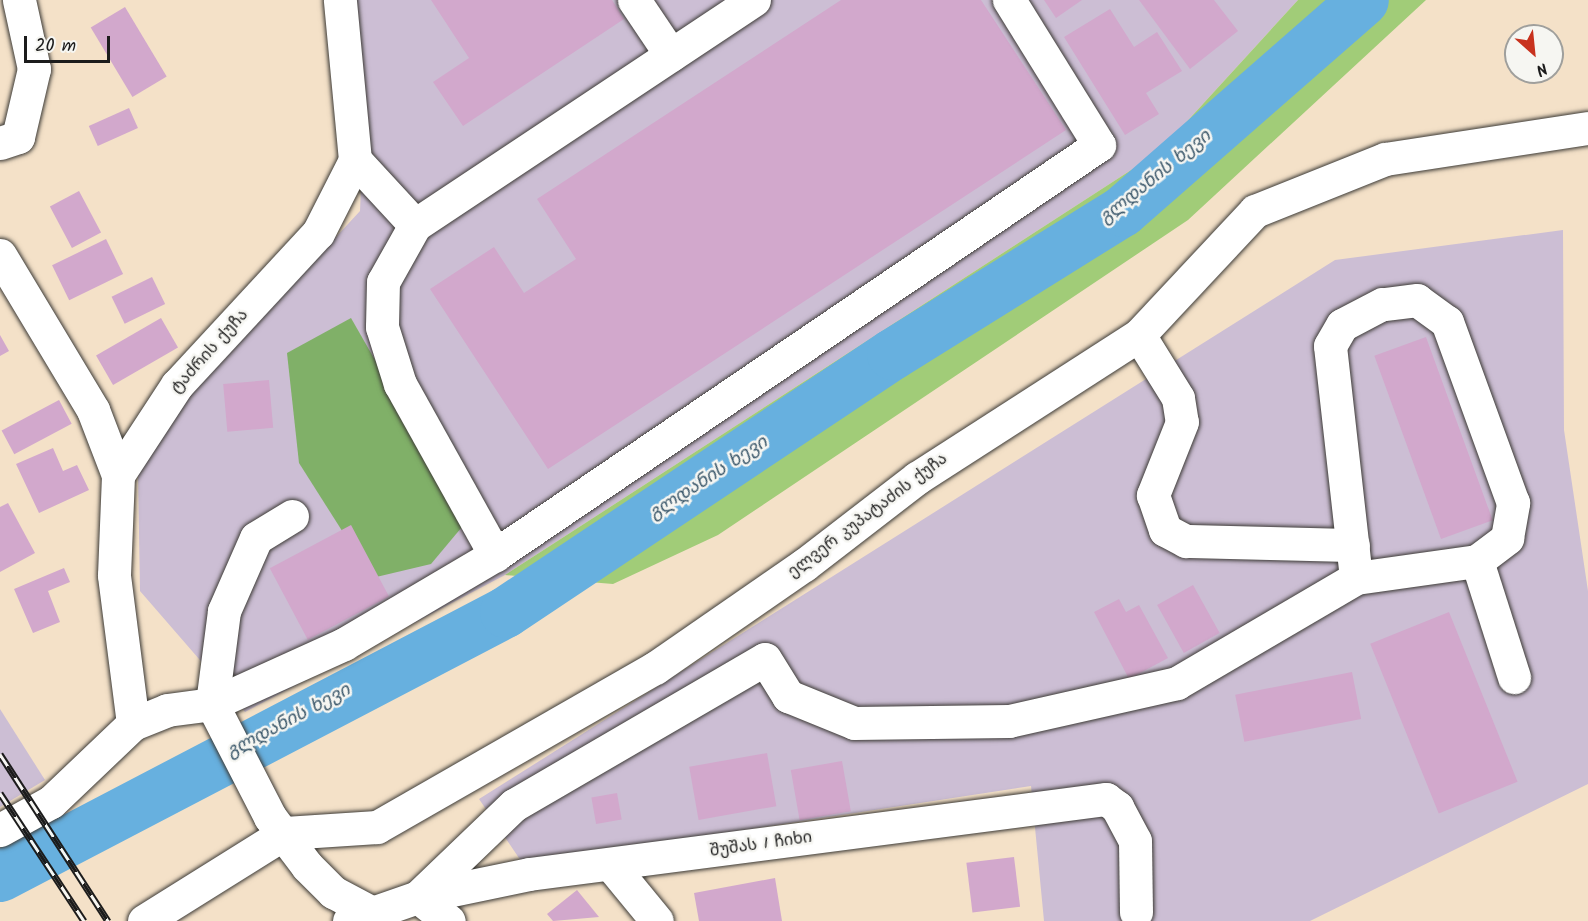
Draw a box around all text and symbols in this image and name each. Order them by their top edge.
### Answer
scale bar [27,24,112,62]
north arrow [1504,24,1564,84]
text: 20 m [35,32,76,61]
text: N [1531,55,1552,82]
water label: გლდანის ხევი [1096,127,1216,229]
street label: ტაძრის ქუჩა [167,306,253,398]
water label: გლდანის ხევი [646,433,772,525]
street label: ელვერ კუპატაძის ქუჩა [785,450,951,582]
water label: გლდანის ხევი [224,680,354,764]
street label: შუშას I ჩიხი [709,828,813,862]

